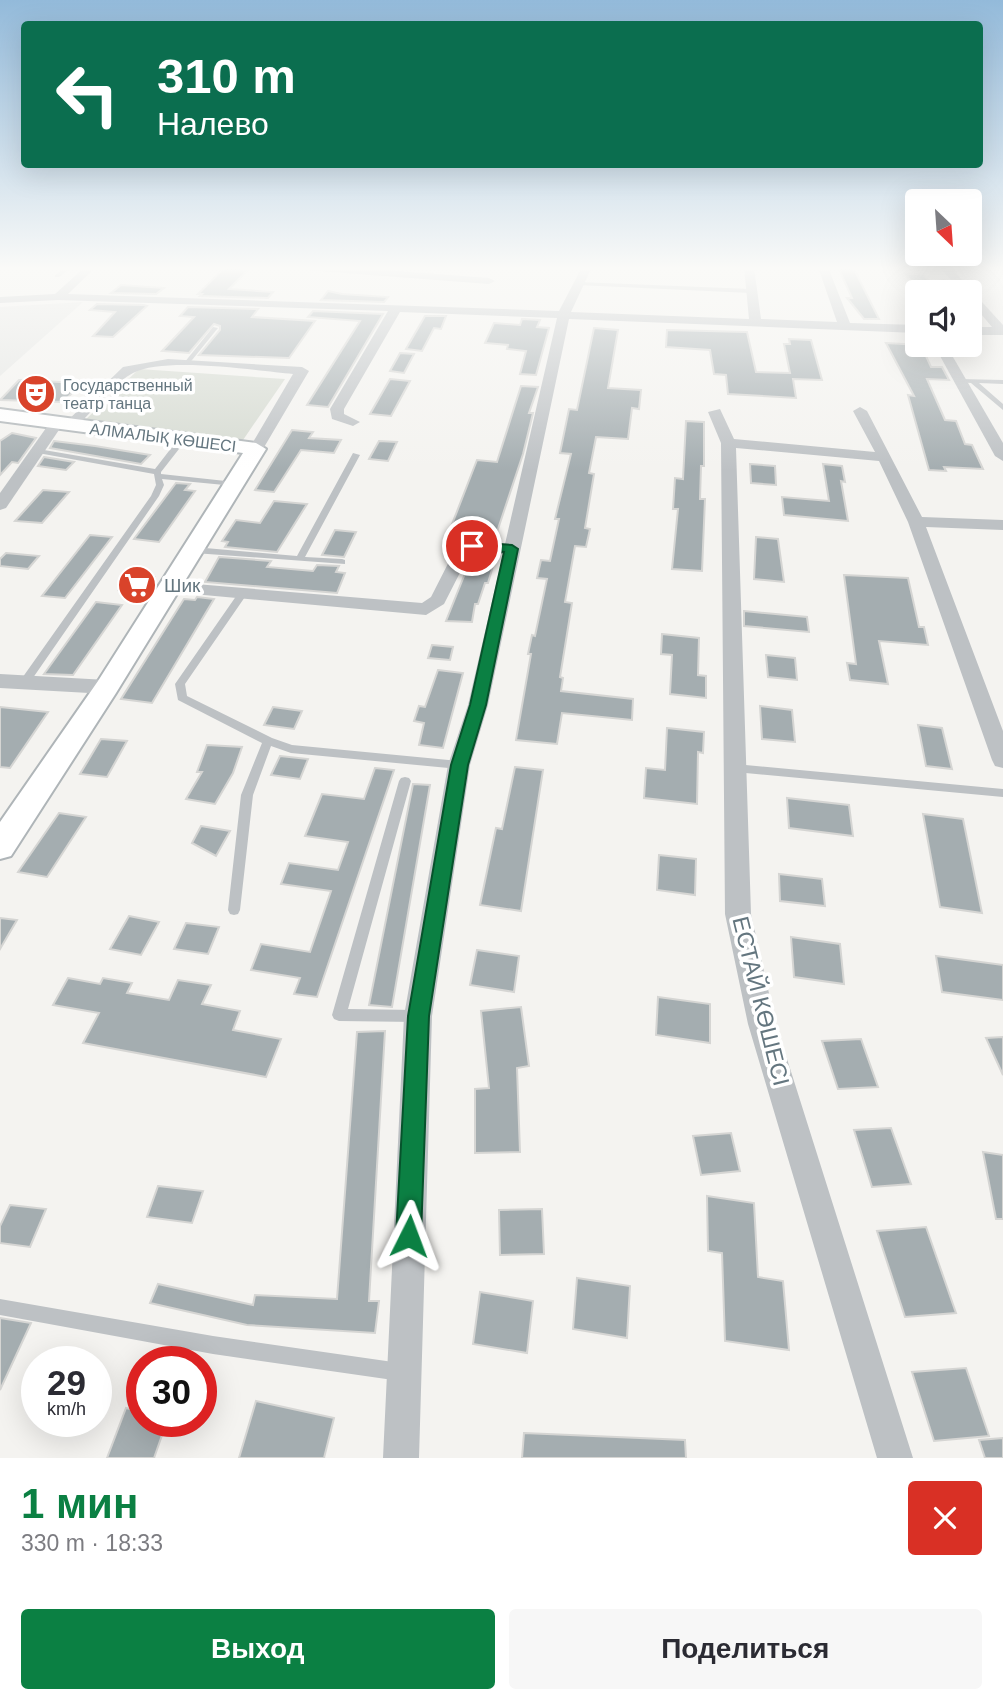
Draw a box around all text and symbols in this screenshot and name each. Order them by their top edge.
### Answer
icon: left [42,49,133,140]
text: 310 m [157,49,296,103]
text: Налево [157,106,269,142]
north arrow [905,189,982,266]
map controls [905,189,982,357]
button: sound [905,280,982,357]
theatre icon: Государственный театр танца [15,373,57,415]
place label: Государственный театр танца [63,377,193,412]
street label: АЛМАЛЫҚ КӨШЕСІ [89,420,237,455]
pin [442,516,502,576]
icon: arrive [453,527,491,565]
supermarket icon: Шик [116,564,158,606]
place label: Шик [164,575,201,596]
street label: ЕСТАЙ КӨШЕСІ [727,913,796,1088]
position arrow [372,1199,446,1273]
speed limit sign: 30 [126,1346,217,1437]
text: 29 [47,1363,86,1402]
text: km/h [47,1399,86,1419]
text: 1 мин [21,1480,138,1527]
button: close [908,1481,982,1555]
text: 330 m · 18:33 [21,1530,163,1556]
button: Выход [21,1609,495,1689]
button: Поделиться [509,1609,982,1689]

